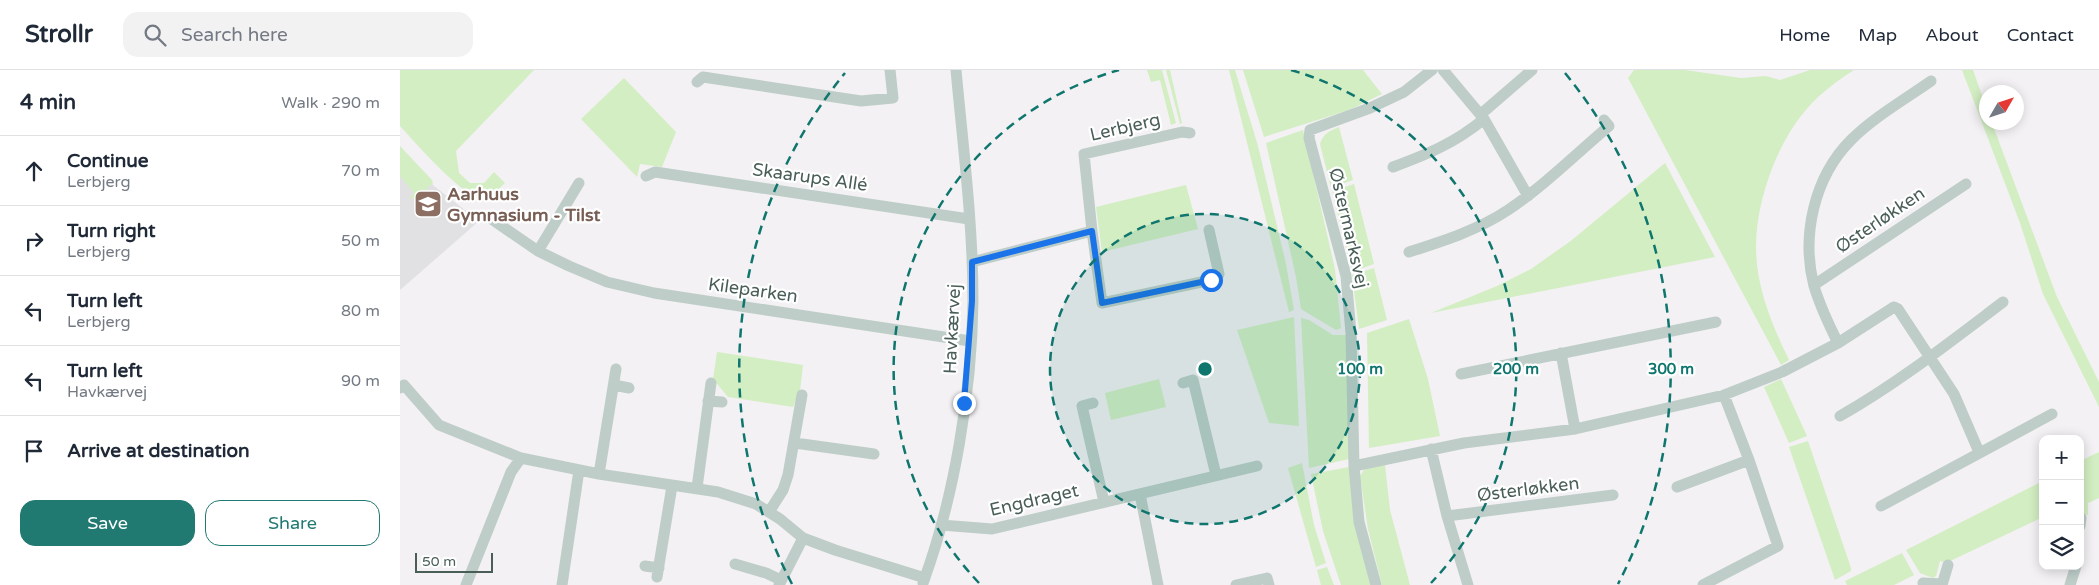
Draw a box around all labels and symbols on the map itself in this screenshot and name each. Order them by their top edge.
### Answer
north arrow [1979,85,2024,130]
street label: Lerbjerg [1088,108,1162,146]
street label: Skaarups Allé [751,158,869,196]
street label: Østermarksvej [1324,166,1374,290]
street label: Østerløkken [1831,182,1929,258]
place label: Aarhuus Gymnasium - Tilst [447,183,601,226]
school or university icon: Aarhuus Gymnasium - Tilst [413,189,443,219]
route start [1200,269,1223,292]
street label: Kileparken [707,273,799,307]
street label: Havkærvej [939,283,965,375]
centre of rings [1196,360,1214,378]
text: 100 m [1337,360,1383,378]
text: 200 m [1493,360,1539,378]
text: 300 m [1648,360,1694,378]
route end [953,392,976,415]
street label: Østerløkken [1476,472,1580,506]
street label: Engdraget [987,479,1081,521]
scale bar [415,550,492,573]

